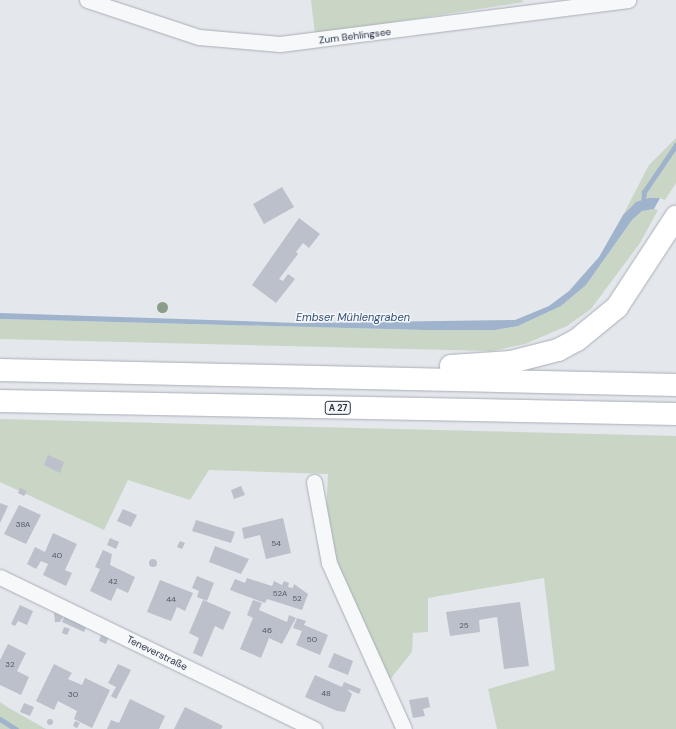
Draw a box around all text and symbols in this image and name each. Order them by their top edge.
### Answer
street label: Zum Behlingsee [318,26,392,46]
water label: Embser Mühlengraben [296,310,410,324]
road number: A 27 [324,401,352,415]
house number: 38A [16,520,30,530]
house number: 54 [271,539,281,549]
house number: 40 [52,551,62,561]
house number: 42 [108,577,118,587]
house number: 52A [273,589,287,599]
house number: 52 [292,594,302,604]
house number: 44 [166,595,176,605]
house number: 25 [459,621,469,631]
house number: 46 [262,626,272,636]
street label: Teneverstraße [125,633,189,673]
house number: 50 [307,635,317,645]
house number: 32 [5,660,15,670]
house number: 48 [321,689,331,699]
house number: 30 [68,690,78,700]

